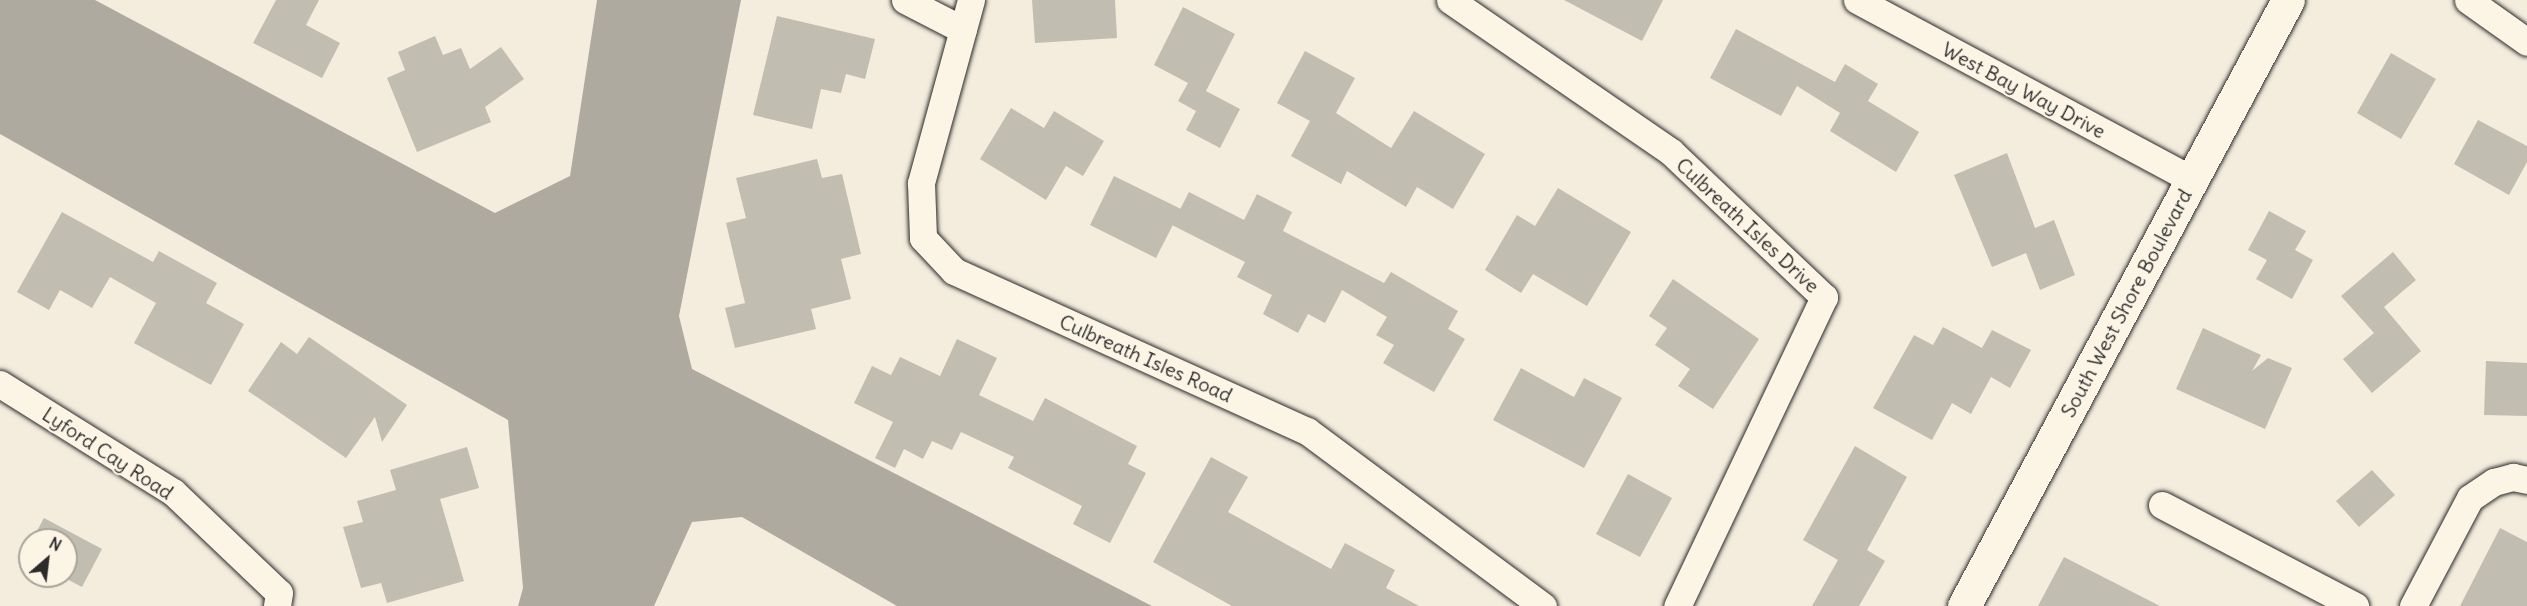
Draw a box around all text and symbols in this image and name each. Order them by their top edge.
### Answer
street label: West Bay Way Drive [1938,37,2110,143]
street label: Culbreath Isles Drive [1671,152,1825,298]
street label: South West Shore Boulevard [2056,185,2196,421]
street label: Culbreath Isles Road [1056,309,1236,407]
street label: Lyford Cay Road [38,402,178,504]
north arrow [18,528,78,588]
text: N [46,532,65,555]

